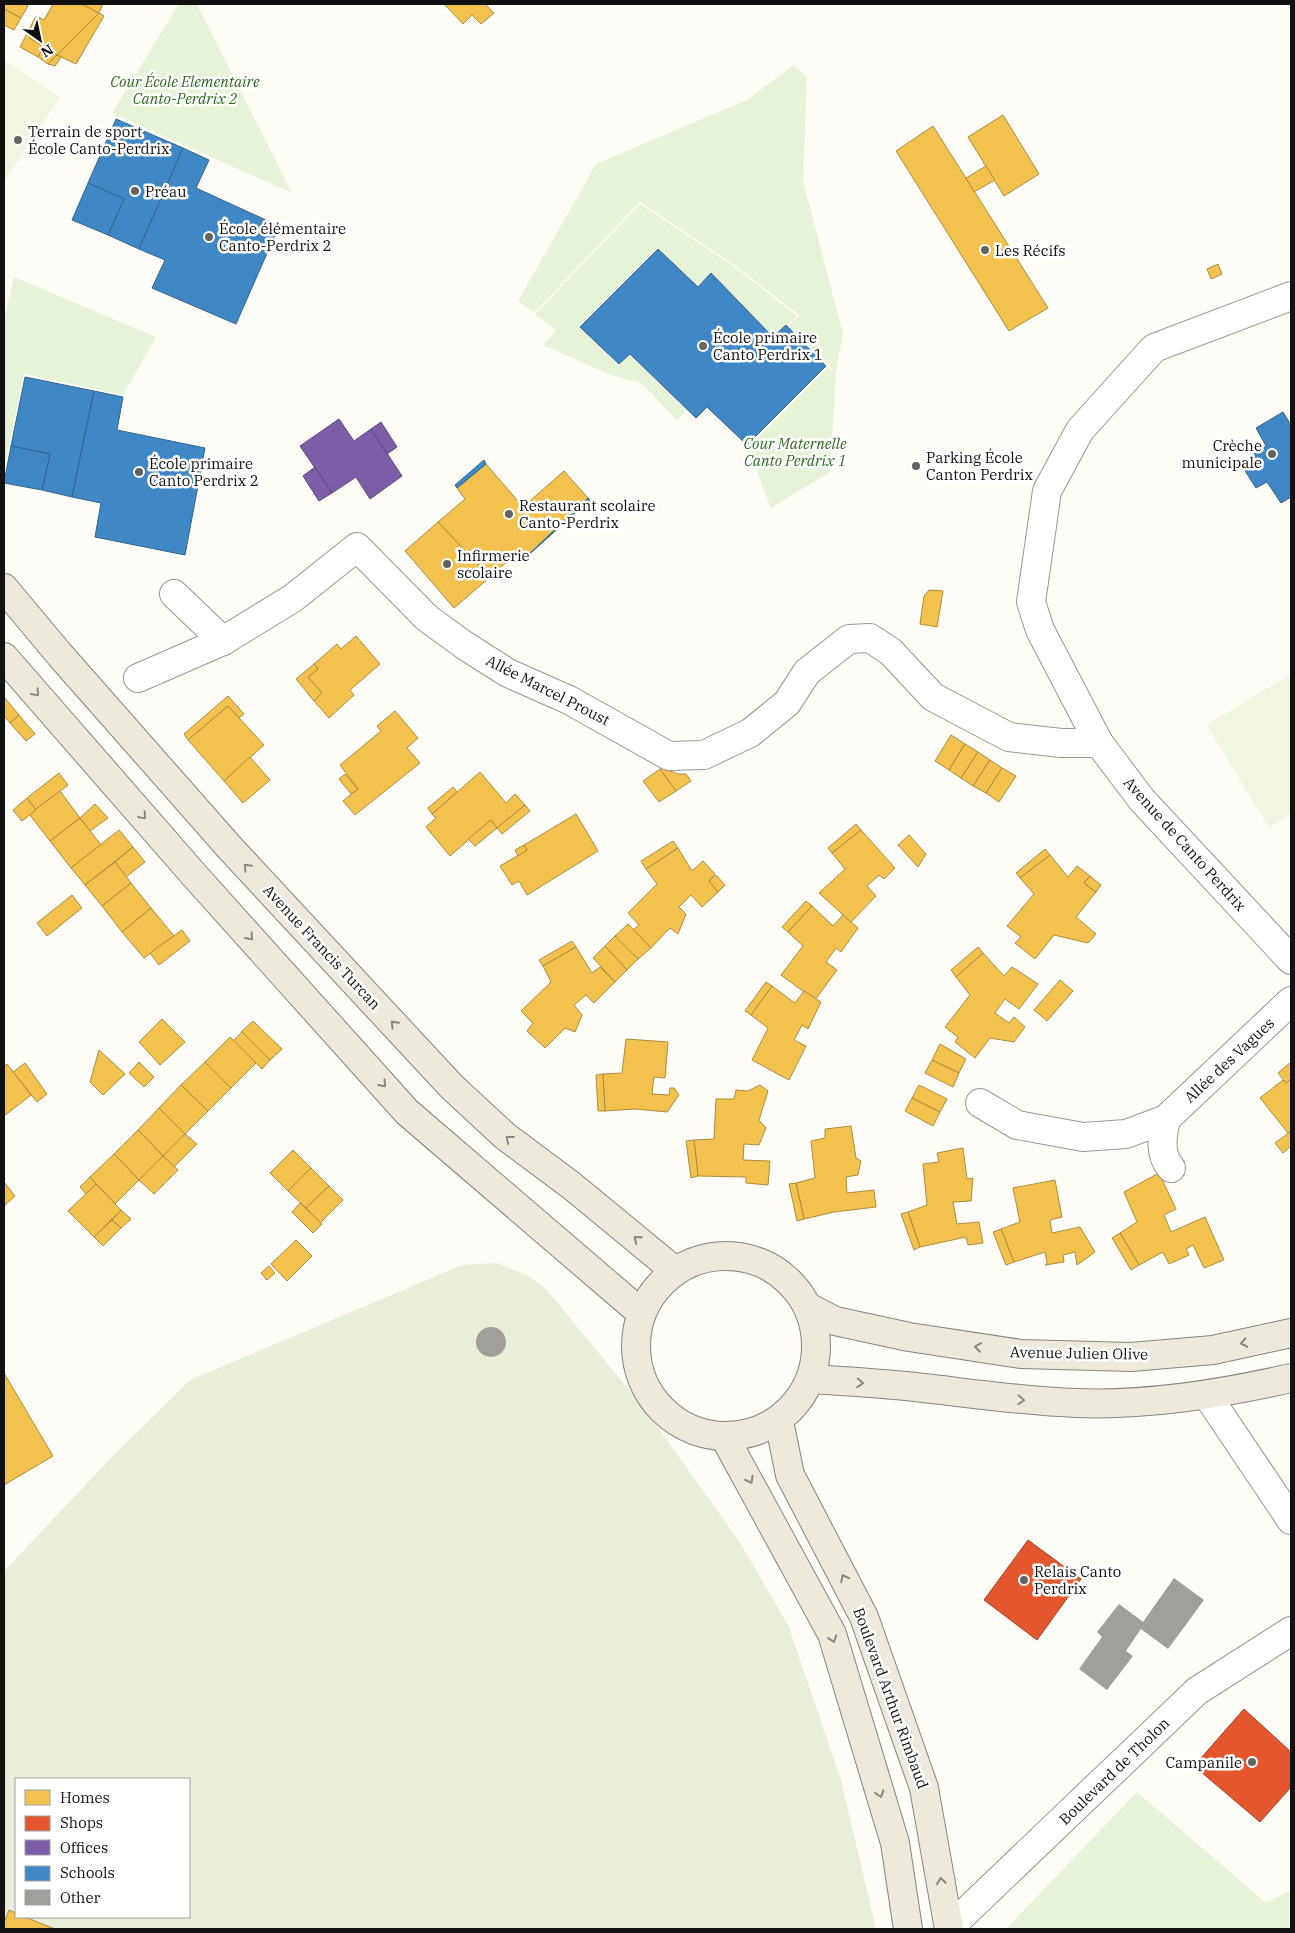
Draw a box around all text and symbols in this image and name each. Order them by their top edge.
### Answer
north arrow [15,15,65,65]
text: N [38,40,57,61]
park label: Cour École Elementaire Canto-Perdrix 2 [110,72,260,108]
place label: Terrain de sport École Canto-Perdrix [28,122,170,158]
marker: Terrain de sport École Canto-Perdrix [12,134,24,146]
place label: Préau [145,182,186,201]
marker: Préau [129,185,141,197]
place label: École élémentaire Canto-Perdrix 2 [219,219,346,255]
marker: École élémentaire Canto-Perdrix 2 [203,231,215,243]
place label: Les Récifs [995,241,1066,260]
marker: Les Récifs [979,244,991,256]
place label: École primaire Canto Perdrix 1 [713,328,823,364]
marker: École primaire Canto Perdrix 1 [697,340,709,352]
park label: Cour Maternelle Canto Perdrix 1 [743,434,847,470]
place label: Crèche municipale [1182,436,1262,472]
place label: Parking École Canton Perdrix [926,448,1033,484]
marker: Crèche municipale [1266,448,1278,460]
place label: École primaire Canto Perdrix 2 [149,454,259,490]
marker: Parking École Canton Perdrix [910,460,922,472]
marker: École primaire Canto Perdrix 2 [133,466,145,478]
place label: Restaurant scolaire Canto-Perdrix [519,496,655,532]
marker: Restaurant scolaire Canto-Perdrix [503,508,515,520]
place label: Infirmerie scolaire [457,546,530,582]
marker: Infirmerie scolaire [441,558,453,570]
street label: Allée Marcel Proust [483,651,613,729]
one-way arrow [30,688,39,697]
street label: Avenue de Canto Perdrix [1120,773,1250,915]
one-way arrow [137,810,146,819]
one-way arrow [244,863,253,872]
street label: Avenue Francis Turcan [259,881,385,1014]
one-way arrow [245,932,254,941]
street label: Allée des Vagues [1180,1013,1278,1107]
one-way arrow [391,1021,400,1030]
one-way arrow [377,1079,386,1088]
one-way arrow [506,1136,515,1144]
one-way arrow [633,1235,642,1244]
one-way arrow [1239,1338,1248,1348]
street label: Avenue Julien Olive [1010,1342,1148,1364]
one-way arrow [973,1343,982,1353]
one-way arrow [856,1377,864,1388]
one-way arrow [1018,1394,1026,1405]
one-way arrow [744,1474,754,1483]
place label: Relais Canto Perdrix [1034,1562,1121,1598]
one-way arrow [840,1574,850,1583]
marker: Relais Canto Perdrix [1018,1574,1030,1586]
street label: Boulevard Arthur Rimbaud [849,1605,933,1791]
one-way arrow [828,1634,838,1643]
street label: Boulevard de Tholon [1055,1713,1174,1829]
place label: Campanile [1166,1753,1242,1772]
marker: Campanile [1246,1756,1258,1768]
legend [15,1778,190,1918]
text: Homes [60,1788,110,1807]
one-way arrow [875,1790,885,1798]
text: Shops [60,1813,103,1832]
text: Offices [60,1838,108,1857]
text: Schools [60,1863,115,1882]
one-way arrow [937,1877,947,1886]
text: Other [60,1888,100,1907]

